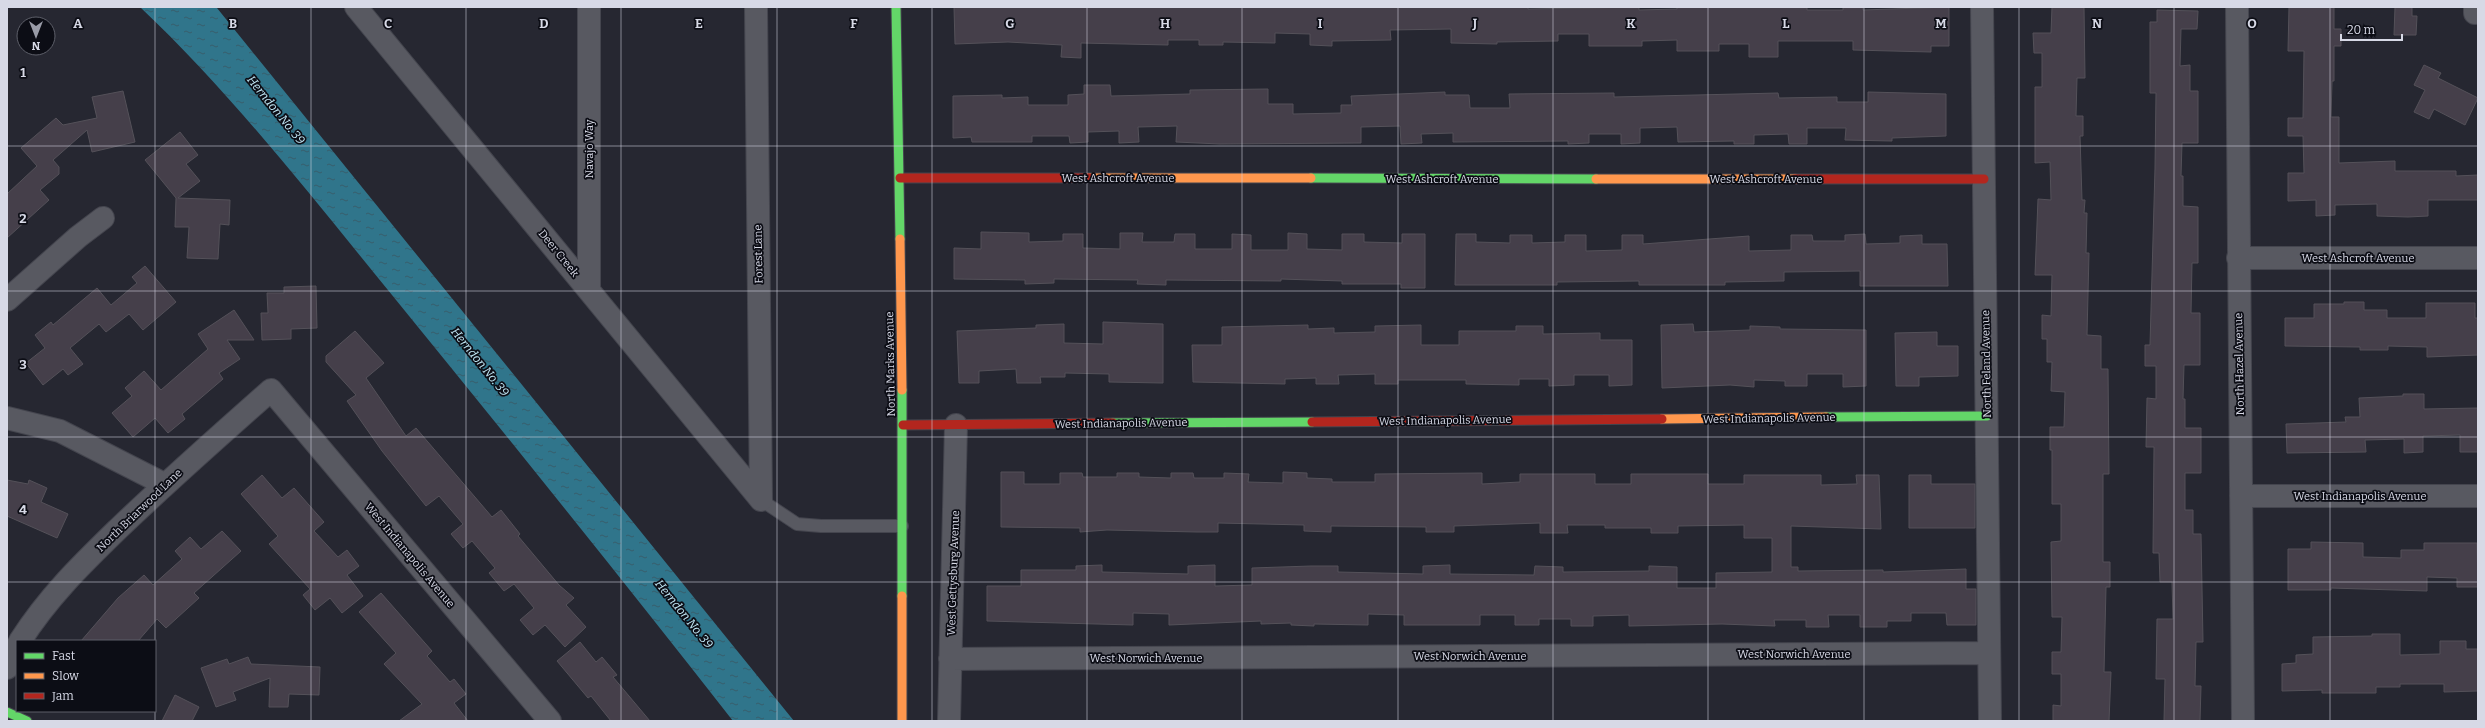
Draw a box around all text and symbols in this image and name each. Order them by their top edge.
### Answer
north arrow [16,16,56,56]
text: A [73,16,83,31]
text: B [229,16,237,31]
text: C [384,16,392,31]
text: D [539,16,549,31]
text: E [695,16,703,31]
text: F [850,16,858,31]
text: G [1005,16,1015,31]
text: H [1160,16,1170,31]
text: I [1318,16,1323,31]
text: J [1472,16,1478,31]
text: K [1626,16,1636,31]
text: L [1782,16,1790,31]
text: M [1935,16,1947,31]
text: N [2092,16,2102,31]
text: O [2247,16,2257,31]
scale bar [2341,16,2402,42]
text: 20 m [2347,23,2376,37]
text: N [31,39,40,52]
text: 1 [20,65,26,80]
water label: Herndon No. 39 [244,73,308,147]
street label: Navajo Way [583,119,596,179]
street label: West Ashcroft Avenue [1062,172,1174,185]
street label: West Ashcroft Avenue [1386,173,1498,186]
street label: West Ashcroft Avenue [1710,173,1822,186]
text: 2 [19,211,27,226]
street label: Forest Lane [751,224,766,284]
street label: Deer Creek [536,227,582,280]
street label: West Ashcroft Avenue [2302,252,2414,265]
street label: North Feland Avenue [1979,310,1994,418]
street label: North Marks Avenue [883,311,898,417]
street label: North Hazel Avenue [2232,313,2247,415]
water label: Herndon No. 39 [448,325,512,399]
text: 3 [19,357,27,372]
street label: West Indianapolis Avenue [1702,411,1836,426]
street label: West Indianapolis Avenue [1378,413,1512,428]
street label: West Indianapolis Avenue [1054,416,1188,431]
street label: North Briarwood Lane [94,466,185,554]
street label: West Indianapolis Avenue [2294,490,2426,503]
street label: West Indianapolis Avenue [362,500,457,610]
text: 4 [19,502,27,517]
street label: West Gettysburg Avenue [945,510,962,636]
water label: Herndon No. 39 [652,577,716,651]
legend [16,640,156,712]
street label: West Norwich Avenue [1738,648,1850,661]
text: Fast [52,649,76,663]
street label: West Norwich Avenue [1414,650,1526,663]
street label: West Norwich Avenue [1090,652,1202,665]
text: Slow [52,669,79,683]
text: Jam [51,689,74,703]

